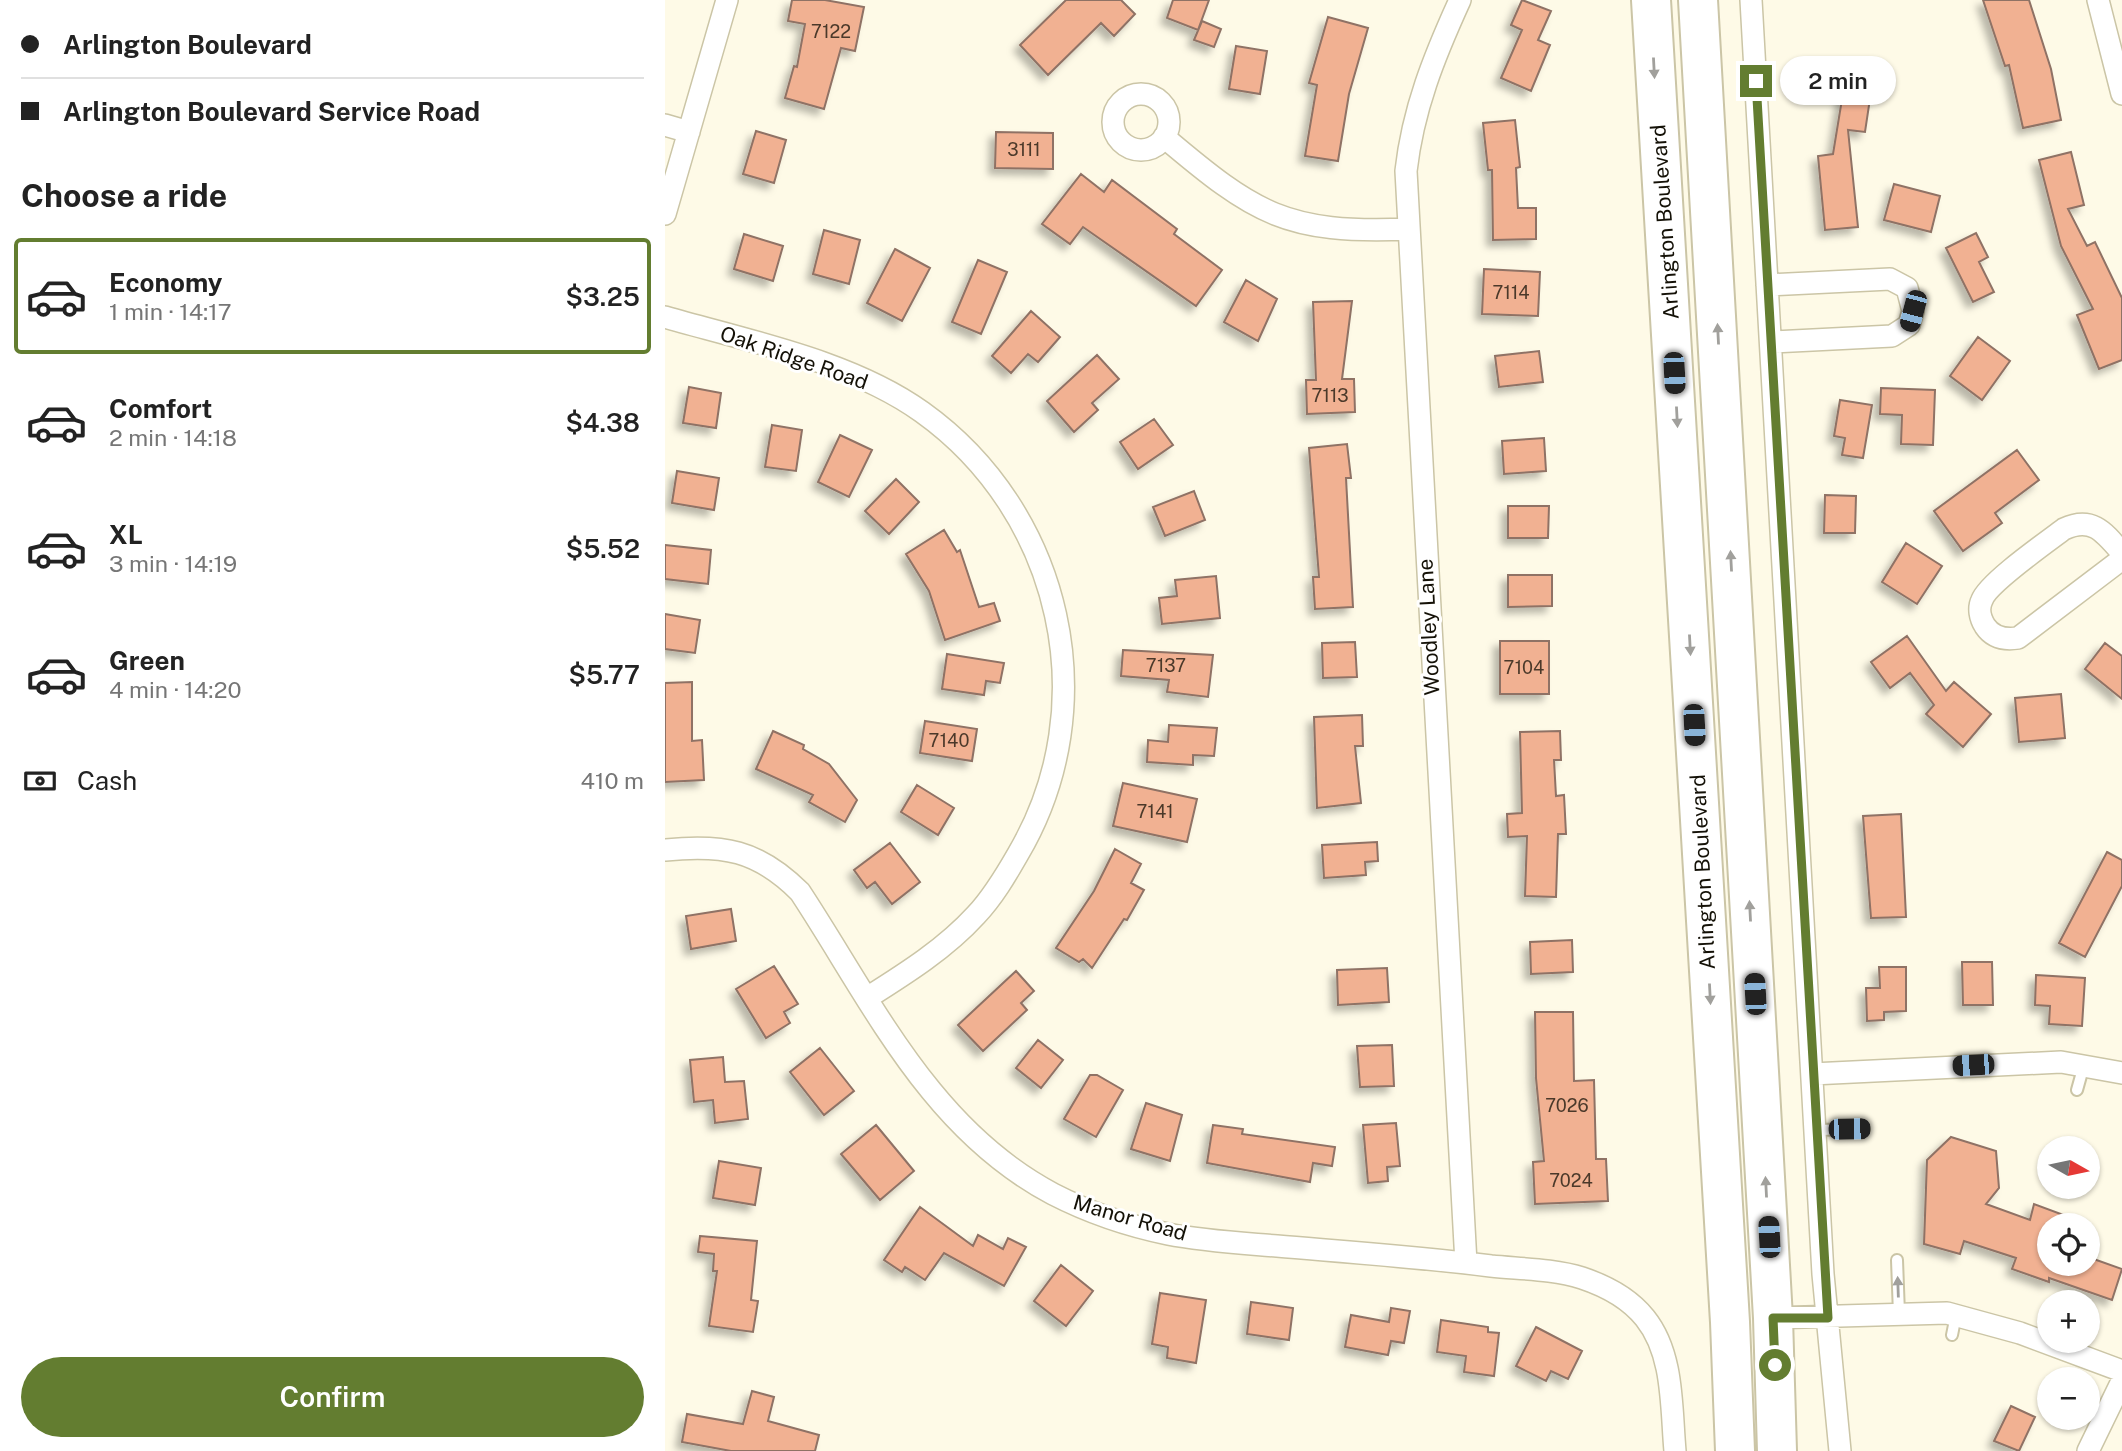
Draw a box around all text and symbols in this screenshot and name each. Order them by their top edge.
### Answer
house number: 7122 [811,21,851,42]
text: Arlington Boulevard [63,29,312,60]
callout: 2 min [1781,56,1896,106]
one-way arrow [1649,57,1660,79]
route end [1740,65,1772,97]
text: 2 min [1808,67,1868,94]
text: Arlington Boulevard Service Road [63,96,480,127]
street label: Arlington Boulevard [1645,124,1684,320]
house number: 3111 [1007,139,1041,160]
text: Choose a ride [21,177,227,214]
icon: car [25,265,88,328]
text: Economy [109,267,222,298]
text: $3.25 [565,281,640,312]
house number: 7114 [1492,282,1530,303]
car [1898,288,1929,334]
text: 1 min · 14:17 [109,298,231,325]
street label: Oak Ridge Road [717,321,871,395]
one-way arrow [1712,323,1723,345]
car [1663,351,1686,395]
house number: 7113 [1311,385,1349,406]
icon: car [25,391,88,454]
text: Comfort [109,393,212,424]
text: $4.38 [565,407,640,438]
one-way arrow [1672,407,1683,429]
text: 2 min · 14:18 [109,424,237,451]
icon: car [25,517,88,580]
text: XL [109,519,143,550]
text: $5.52 [566,533,640,564]
text: 3 min · 14:19 [109,550,237,577]
one-way arrow [1725,550,1736,572]
street label: Woodley Lane [1412,558,1445,696]
one-way arrow [1684,634,1695,656]
icon: car [25,643,88,706]
text: Green [109,645,185,676]
house number: 7137 [1146,655,1186,676]
house number: 7104 [1504,657,1544,678]
text: $5.77 [569,659,640,690]
text: 4 min · 14:20 [109,676,242,703]
car [1683,703,1706,747]
house number: 7140 [929,730,969,751]
icon: cash [21,762,59,800]
text: Cash [77,765,137,796]
text: 410 m [581,767,644,794]
street label: Arlington Boulevard [1685,774,1720,970]
house number: 7141 [1136,801,1174,822]
one-way arrow [1745,900,1756,922]
car [1744,972,1767,1016]
one-way arrow [1704,983,1715,1005]
car [1952,1053,1995,1077]
house number: 7026 [1545,1095,1589,1116]
car [1828,1118,1871,1140]
north arrow [2037,1136,2100,1199]
map controls [2037,1136,2100,1430]
house number: 7024 [1549,1170,1593,1191]
one-way arrow [1760,1176,1771,1198]
street label: Manor Road [1070,1189,1190,1246]
button: locate [2037,1213,2100,1276]
car [1758,1215,1781,1259]
one-way arrow [1892,1275,1903,1297]
button: + [2037,1290,2100,1353]
route start [1759,1349,1791,1381]
button: Confirm [21,1357,644,1437]
button: − [2037,1367,2100,1430]

